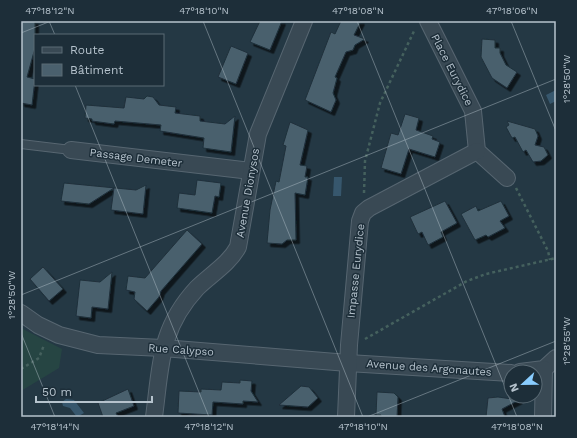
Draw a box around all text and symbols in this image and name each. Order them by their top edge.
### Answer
text: 47°18'12"N [25,5,75,16]
text: 47°18'10"N [179,5,229,16]
text: 47°18'08"N [332,5,384,16]
text: 47°18'06"N [486,5,538,16]
street label: Place Eurydice [428,32,476,108]
legend [34,34,164,86]
text: Route [70,43,104,57]
text: 1°28'50"W [561,54,572,103]
text: Bâtiment [70,63,123,77]
street label: Passage Demeter [89,146,183,170]
street label: Avenue Dionysos [234,147,262,239]
street label: Impasse Eurydice [345,223,367,319]
text: 1°28'50"W [6,270,17,319]
text: 1°28'55"W [561,317,572,365]
street label: Rue Calypso [148,341,214,359]
street label: Avenue des Argonautes [366,357,492,379]
north arrow [503,364,543,404]
scale bar [36,378,152,404]
text: N [507,381,522,394]
text: 50 m [42,385,72,399]
text: 47°18'14"N [30,421,80,432]
text: 47°18'12"N [184,421,234,432]
text: 47°18'10"N [338,421,388,432]
text: 47°18'08"N [491,421,543,432]

